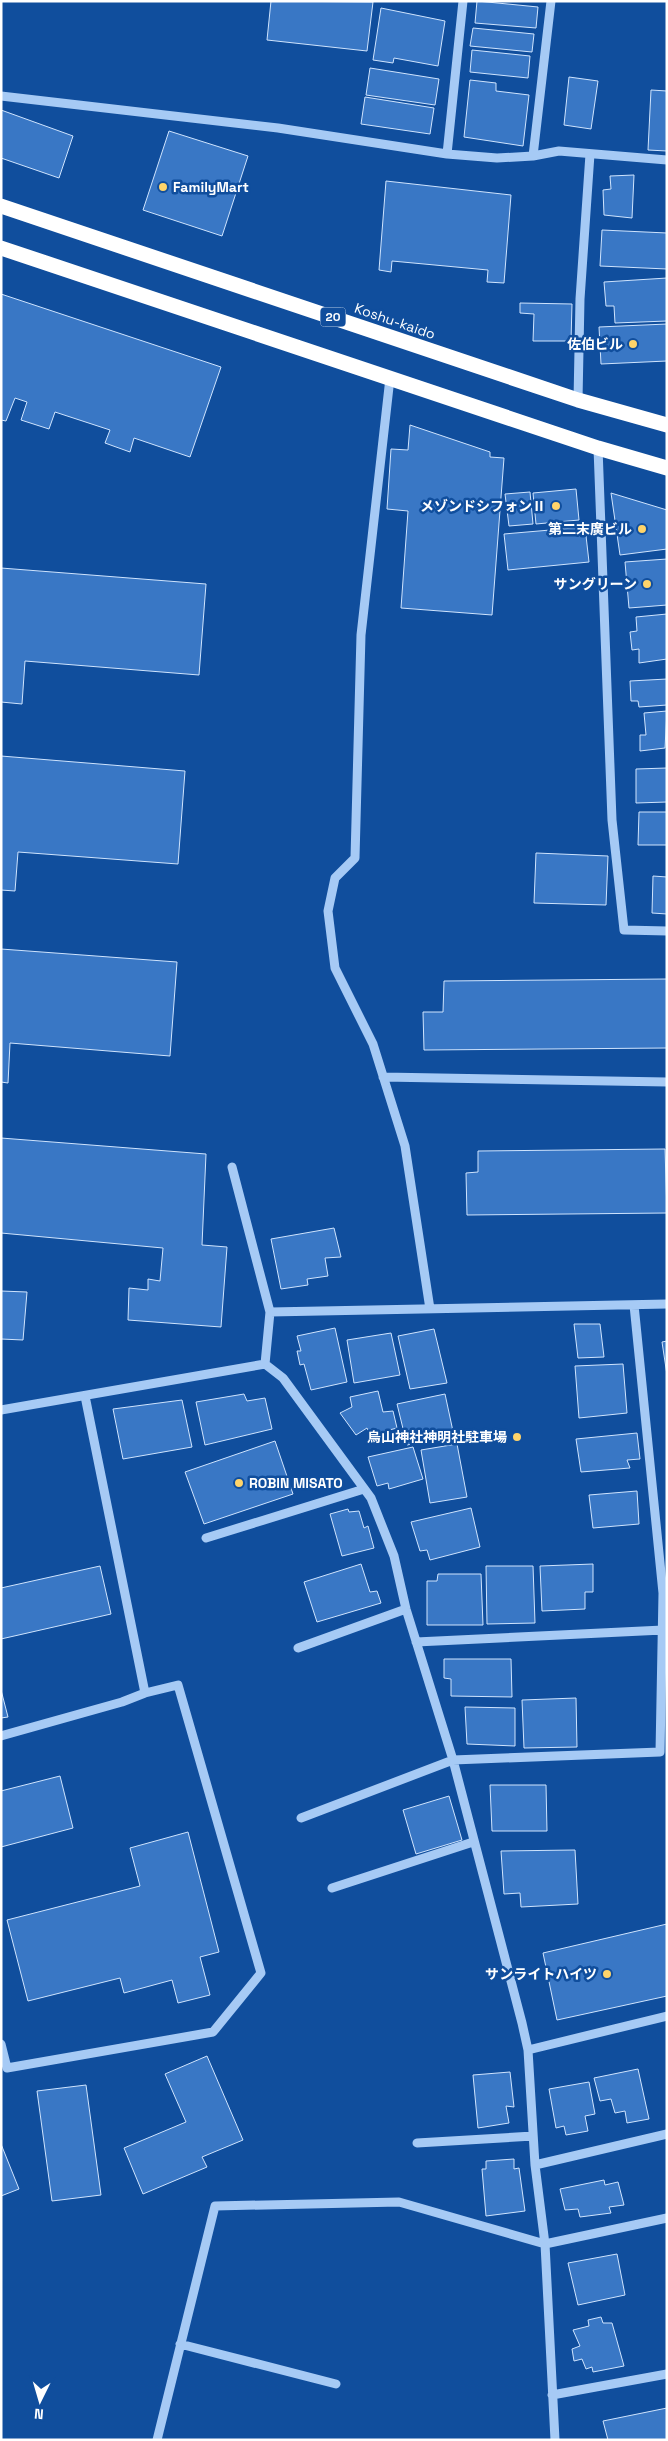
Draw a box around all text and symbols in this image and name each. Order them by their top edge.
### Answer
place label: FamilyMart [173,178,249,196]
marker: FamilyMart [157,181,169,193]
street label: Koshu-kaido [352,299,438,343]
road number: 20 [320,308,346,326]
place label: 佐伯ビル [567,335,623,353]
marker: 佐伯ビル [627,338,639,350]
place label: メゾンドシフォンⅡ [420,497,546,515]
marker: メゾンドシフォンⅡ [550,500,562,512]
place label: 第二末廣ビル [548,520,632,538]
marker: 第二末廣ビル [636,523,648,535]
place label: サングリーン [554,575,637,593]
marker: サングリーン [641,578,653,590]
place label: 烏山神社神明社駐車場 [367,1428,507,1446]
marker: 烏山神社神明社駐車場 [511,1431,523,1443]
place label: ROBIN MISATO [249,1474,343,1492]
marker: ROBIN MISATO [233,1477,245,1489]
place label: サンライトハイツ [485,1965,597,1983]
marker: サンライトハイツ [601,1968,613,1980]
north arrow [15,2376,65,2426]
text: N [33,2405,44,2423]

